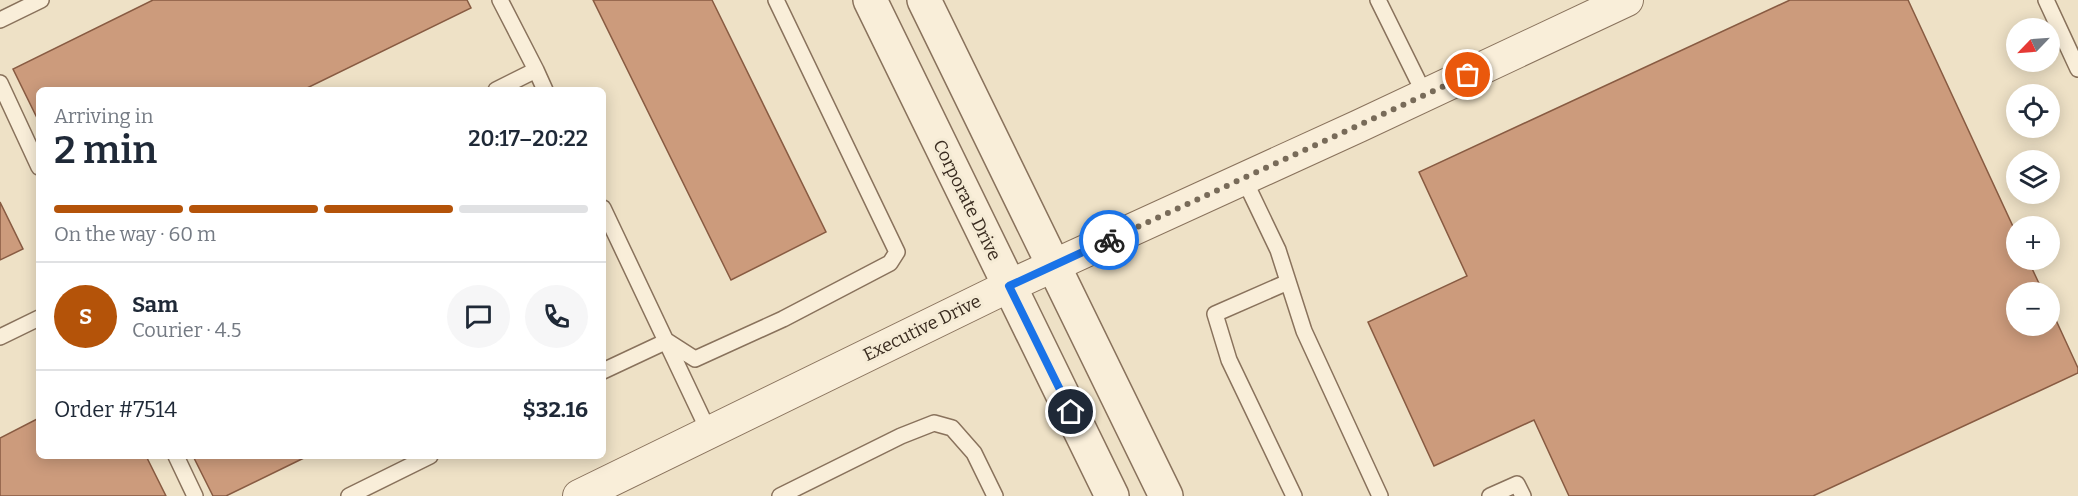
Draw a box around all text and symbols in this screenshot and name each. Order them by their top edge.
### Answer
north arrow [2006,18,2060,72]
map controls [2006,18,2060,336]
pin [1442,49,1493,100]
icon: bag [1451,58,1484,91]
button: locate [2006,84,2060,138]
text: Arriving in [54,104,153,128]
text: 20:17–20:22 [468,125,588,152]
text: 2 min [54,127,157,173]
street label: Corporate Drive [928,136,1006,264]
button: layers [2006,150,2060,204]
courier [1079,210,1139,270]
button: + [2006,216,2060,270]
text: On the way · 60 m [54,222,216,246]
icon: bike [1093,224,1126,257]
button: − [2006,282,2060,336]
button: chat [447,285,510,348]
button: phone [525,285,588,348]
street label: Executive Drive [859,290,985,366]
text: Sam [132,291,178,318]
text: S [79,303,92,330]
text: Courier · 4.5 [132,318,241,342]
pin [1045,386,1096,437]
icon: home [1054,395,1087,428]
text: Order #7514 [54,396,177,423]
text: $32.16 [522,396,588,423]

